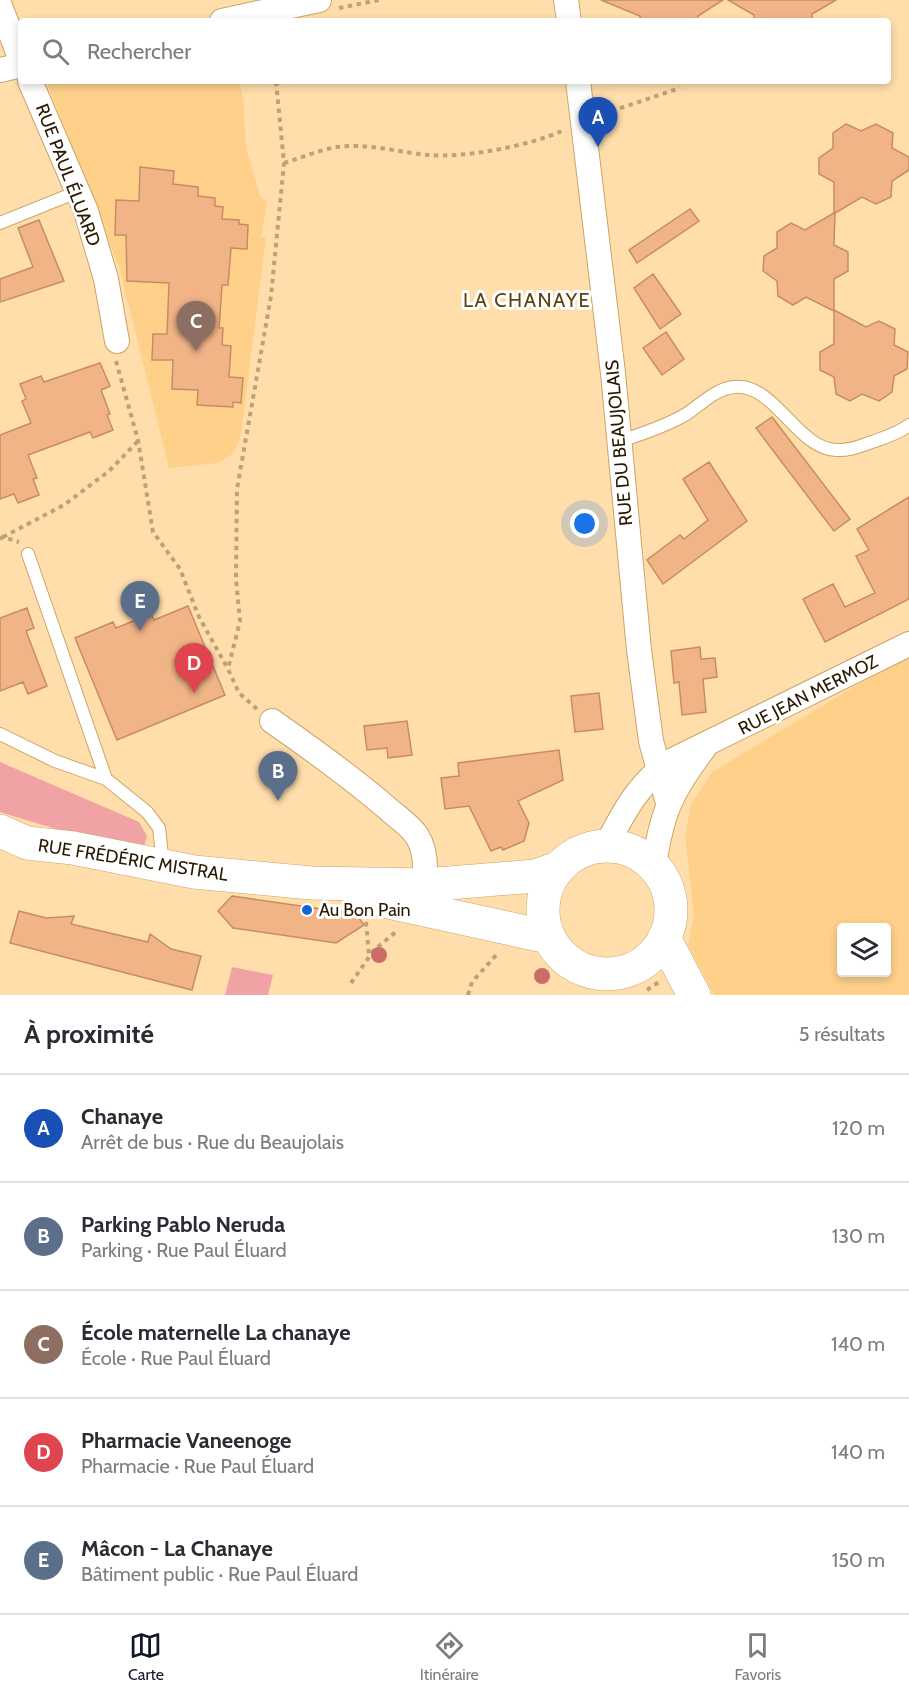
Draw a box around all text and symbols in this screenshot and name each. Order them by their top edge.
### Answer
search box [18,18,891,84]
icon: search [39,35,72,68]
text: Rechercher [87,38,191,65]
pin: A [578,98,618,147]
street label: RUE PAUL ÉLUARD [31,101,105,249]
district label: LA CHANAYE [463,288,591,312]
pin: C [176,302,216,351]
street label: RUE DU BEAUJOLAIS [601,359,637,527]
your location [570,509,599,538]
pin: E [120,582,160,631]
pin: D [174,644,214,693]
street label: RUE JEAN MERMOZ [735,650,882,740]
pin: B [258,752,298,801]
street label: RUE FRÉDÉRIC MISTRAL [36,834,230,886]
place label: Au Bon Pain [319,899,411,921]
marker: Au Bon Pain [300,903,314,917]
map controls [837,923,891,977]
button: layers [837,923,891,977]
text: À proximité [24,1018,154,1050]
text: 5 résultats [799,1022,885,1046]
text: Chanaye [81,1103,163,1130]
text: A [37,1116,50,1140]
text: 120 m [832,1116,885,1140]
text: Arrêt de bus · Rue du Beaujolais [81,1130,344,1154]
text: Parking Pablo Neruda [81,1211,285,1238]
text: B [37,1224,50,1248]
text: 130 m [832,1224,885,1248]
text: Parking · Rue Paul Éluard [81,1238,287,1262]
text: École maternelle La chanaye [81,1319,351,1346]
text: C [37,1332,50,1356]
text: 140 m [831,1332,885,1356]
text: École · Rue Paul Éluard [81,1346,271,1370]
text: Pharmacie Vaneenoge [81,1427,291,1454]
text: D [36,1440,51,1464]
text: 140 m [831,1440,885,1464]
text: Pharmacie · Rue Paul Éluard [81,1454,314,1478]
text: Mâcon - La Chanaye [81,1535,273,1562]
text: E [38,1548,49,1572]
text: 150 m [832,1548,885,1572]
text: Bâtiment public · Rue Paul Éluard [81,1562,358,1586]
tab: Carte [128,1629,164,1684]
tab: Itinéraire [420,1629,479,1684]
tab: Favoris [735,1629,781,1684]

